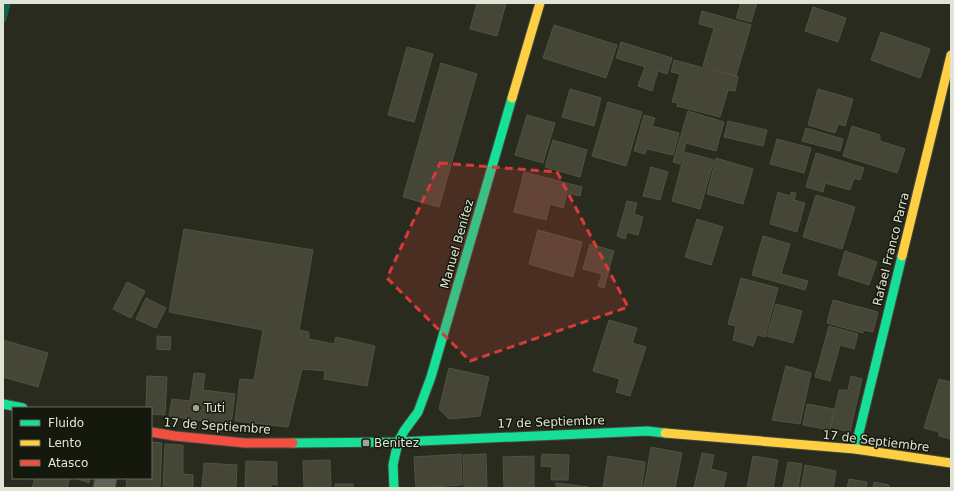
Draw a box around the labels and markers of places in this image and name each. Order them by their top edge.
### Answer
place label: Tuti [203,401,225,415]
marker: Tuti [191,403,201,413]
place label: Benitez [374,436,419,450]
marker: Benitez [361,438,371,448]

